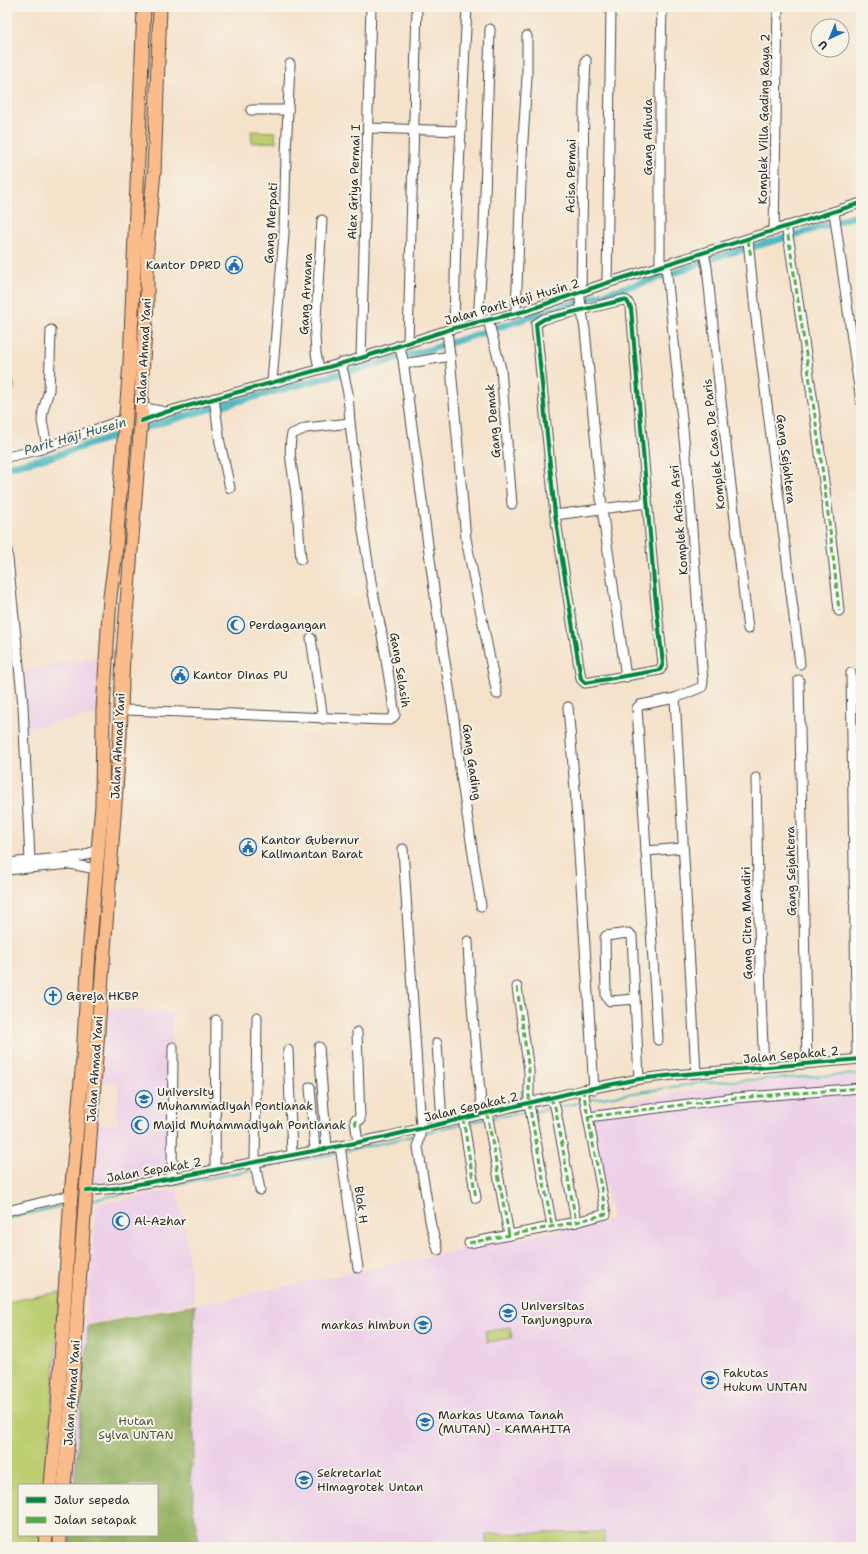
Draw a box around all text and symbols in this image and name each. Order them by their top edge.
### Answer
north arrow [810,18,850,58]
street label: Komplek Villa Gading Raya 2 [755,33,773,205]
text: U [815,37,831,53]
street label: Gang Alhuda [640,98,656,175]
street label: Alex Griya Permai I [344,124,364,240]
street label: Acisa Permai [562,139,580,213]
street label: Gang Merpati [261,182,281,264]
street label: Gang Arwana [296,252,316,335]
public building icon: Kantor DPRD [224,255,244,275]
place label: Kantor DPRD [146,257,221,273]
street label: Jalan Parit Haji Husin 2 [443,275,581,329]
street label: Jalan Ahmad Yani [133,297,155,405]
street label: Komplek Casa De Paris [699,378,729,510]
street label: Gang Demak [482,383,504,459]
water label: Parit Haji Husein [22,413,128,459]
street label: Gang Sejahtera [773,413,799,505]
street label: Komplek Acisa Asri [666,464,692,576]
mosque icon: Perdagangan [226,615,246,635]
place label: Perdagangan [249,617,326,633]
street label: Gang Selasih [386,631,414,709]
public building icon: Kantor Dinas PU [170,665,190,685]
place label: Kantor Dinas PU [193,667,288,683]
street label: Jalan Ahmad Yani [107,692,129,800]
street label: Gang Gading [459,723,485,801]
street label: Gang Sejahtera [782,825,800,916]
place label: Kantor Gubernur Kalimantan Barat [261,832,363,862]
public building icon: Kantor Gubernur Kalimantan Barat [238,837,258,857]
street label: Gang Citra Mandiri [738,866,756,980]
church icon: Gereja HKBP [43,986,63,1006]
place label: Gereja HKBP [66,988,139,1004]
street label: Jalan Ahmad Yani [83,1015,107,1123]
street label: Jalan Sepakat 2 [742,1043,840,1067]
place label: University Muhammadiyah Pontianak [157,1084,313,1114]
street label: Jalan Sepakat 2 [422,1088,520,1126]
school or university icon: University Muhammadiyah Pontianak [134,1089,154,1109]
mosque icon: Majid Muhammadiyah Pontianak [130,1115,150,1135]
place label: Majid Muhammadiyah Pontianak [153,1117,346,1133]
street label: Jalan Sepakat 2 [105,1154,203,1186]
street label: Blok H [350,1185,372,1225]
mosque icon: Al-Azhar [111,1211,131,1231]
place label: Al-Azhar [134,1213,187,1229]
place label: Universitas Tanjungpura [521,1298,593,1328]
school or university icon: Universitas Tanjungpura [498,1303,518,1323]
school or university icon: markas himbun [413,1315,433,1335]
place label: markas himbun [321,1317,410,1333]
street label: Jalan Ahmad Yani [60,1339,84,1447]
place label: Fakutas Hukum UNTAN [723,1365,807,1395]
school or university icon: Fakutas Hukum UNTAN [700,1370,720,1390]
place label: Markas Utama Tanah (MUTAN) - KAMAHITA [438,1407,571,1437]
school or university icon: Markas Utama Tanah (MUTAN) - KAMAHITA [415,1412,435,1432]
park label: Hutan Sylva UNTAN [98,1413,174,1443]
place label: Sekretariat Himagrotek Untan [317,1465,423,1495]
school or university icon: Sekretariat Himagrotek Untan [294,1470,314,1490]
legend [18,1484,158,1536]
text: Jalur sepeda [54,1492,130,1508]
text: Jalan setapak [54,1512,137,1528]

